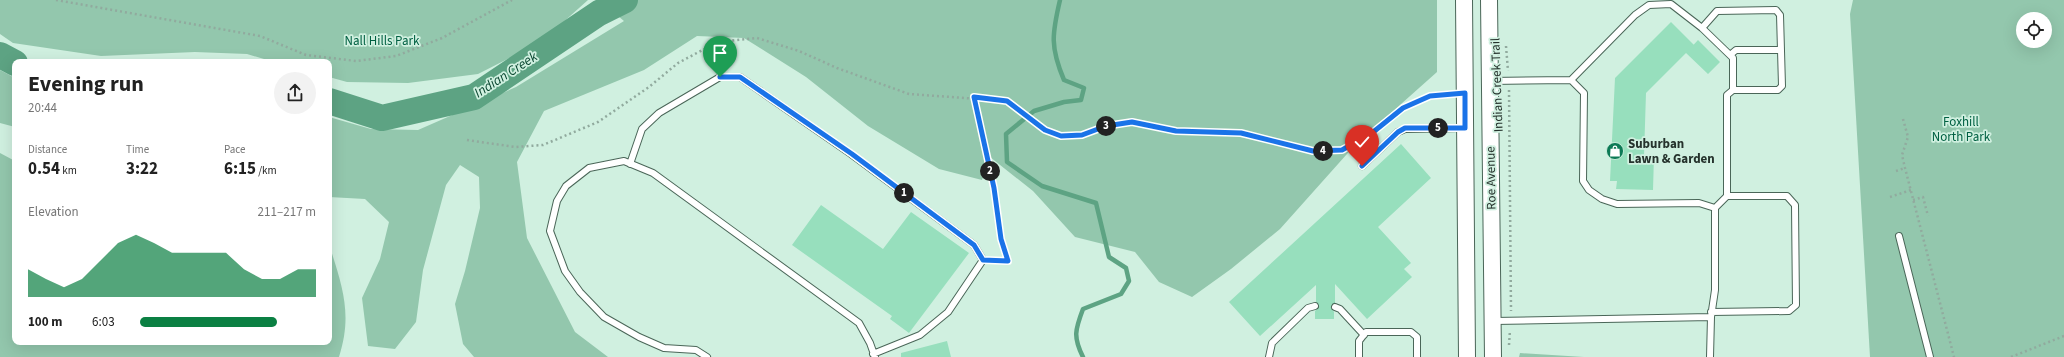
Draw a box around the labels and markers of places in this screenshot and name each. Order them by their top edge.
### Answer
pin [703,36,737,77]
pin: 3 [1096,116,1116,136]
pin: 5 [1428,118,1448,138]
pin [1345,125,1379,166]
place label: Suburban Lawn & Garden [1628,135,1715,168]
pin: 4 [1313,141,1333,161]
shop icon: Suburban Lawn & Garden [1605,141,1625,161]
pin: 2 [980,161,1000,181]
pin: 1 [894,183,914,203]

